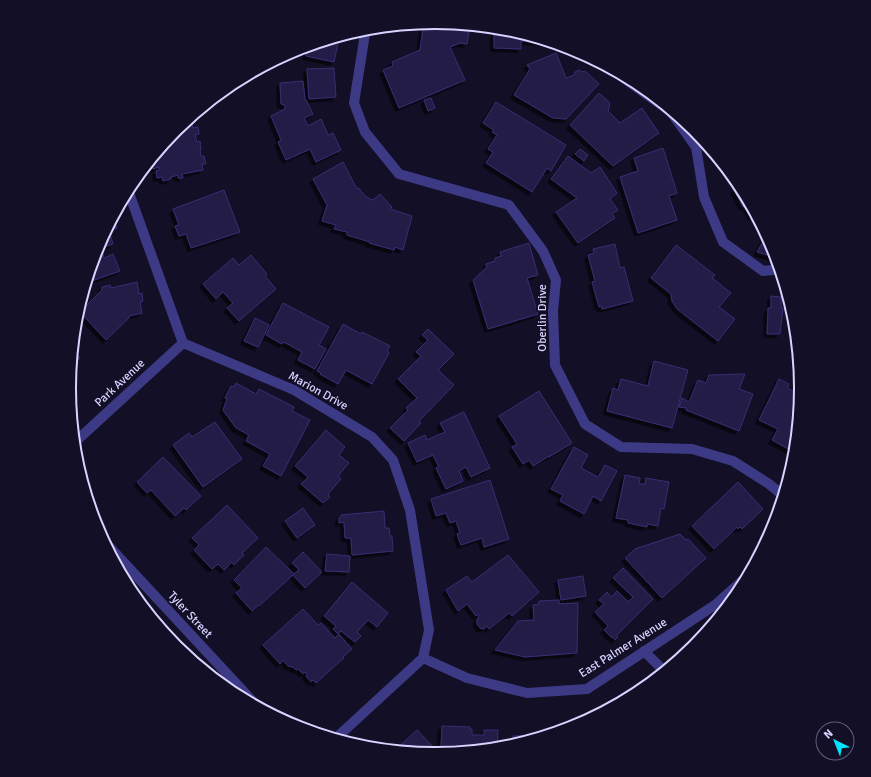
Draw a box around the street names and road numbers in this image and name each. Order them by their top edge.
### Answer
street label: Oberlin Drive [535,284,550,352]
street label: Park Avenue [92,356,148,410]
street label: Marion Drive [286,368,350,414]
street label: Tyler Street [165,589,215,641]
street label: East Palmer Avenue [576,615,670,681]

